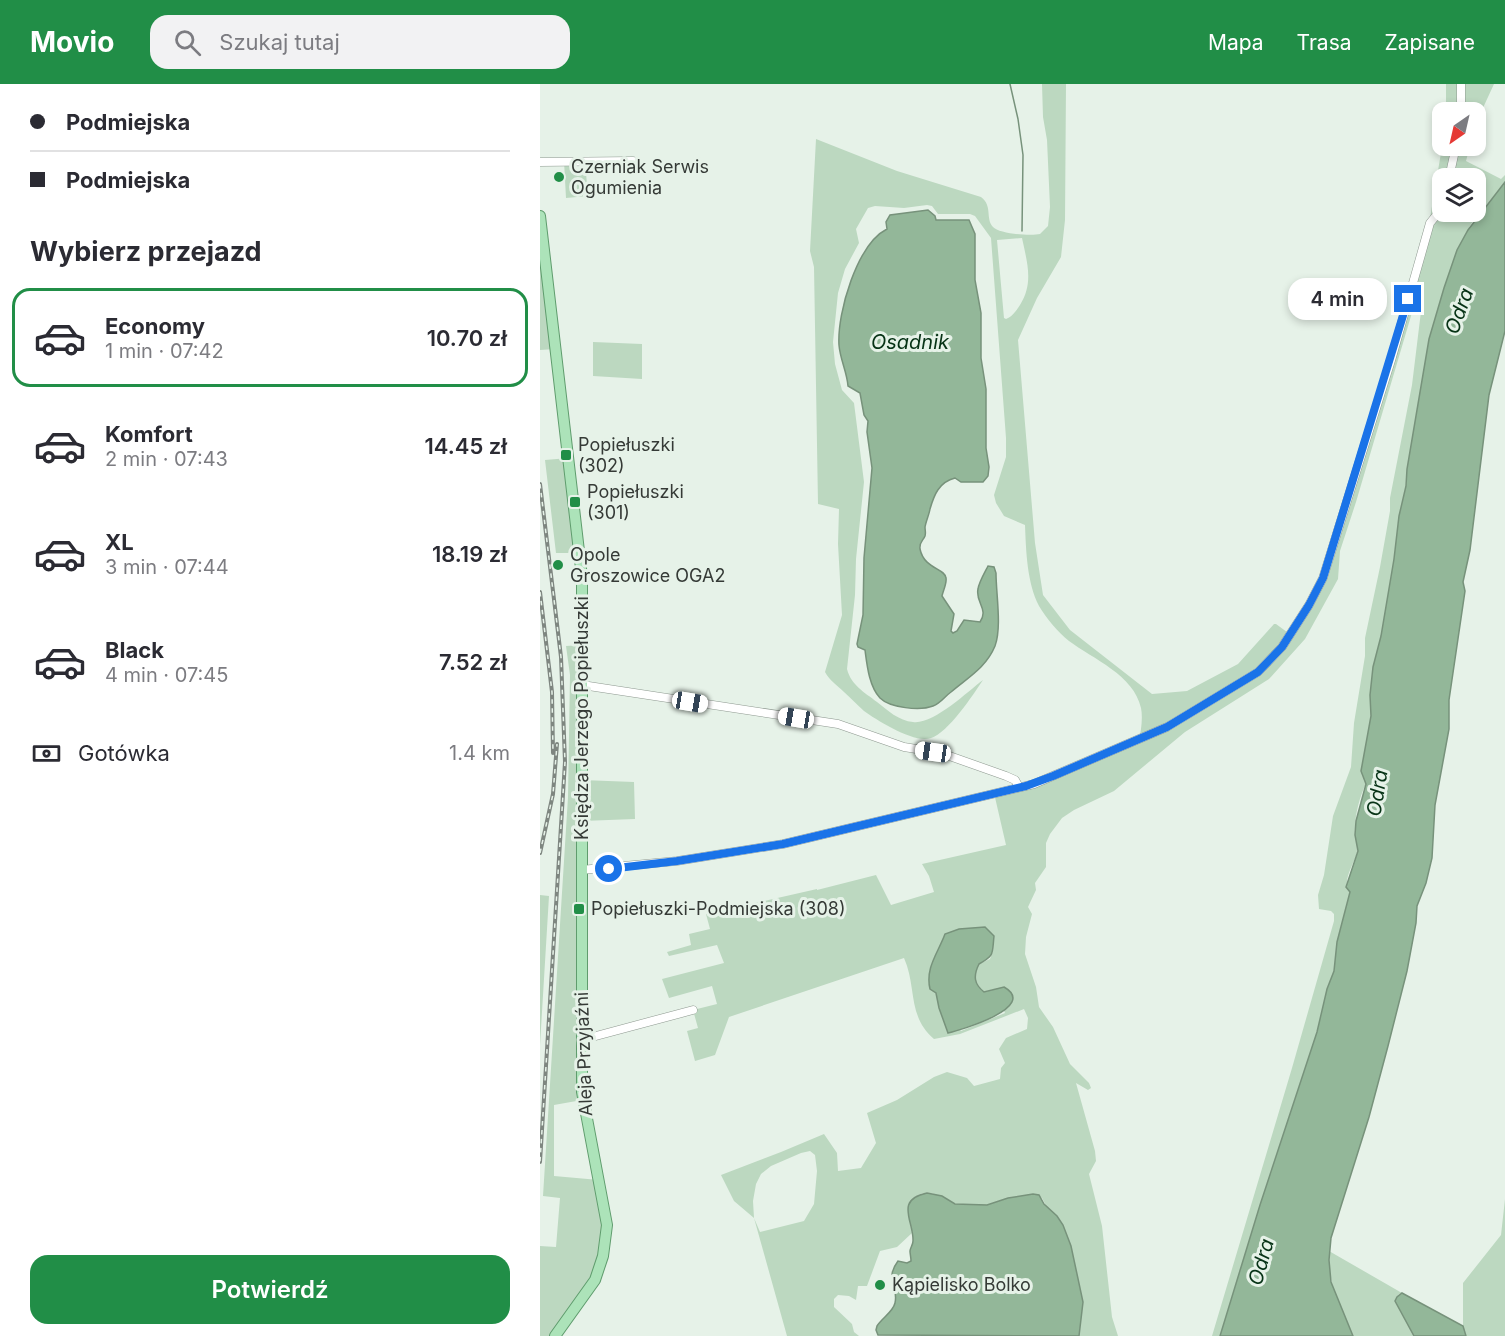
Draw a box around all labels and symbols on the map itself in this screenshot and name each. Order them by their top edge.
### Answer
north arrow [1432,102,1486,156]
place label: Czerniak Serwis Ogumienia [571,156,709,198]
marker: Czerniak Serwis Ogumienia [552,170,566,184]
callout: 4 min [1288,278,1387,320]
route end [1394,285,1421,312]
water label: Odra [1440,285,1478,337]
water label: Osadnik [871,330,950,354]
place label: Popiełuszki (302) [578,434,675,476]
marker: Popiełuszki (302) [559,448,573,462]
place label: Popiełuszki (301) [587,481,684,523]
marker: Popiełuszki (301) [568,495,582,509]
place label: Opole Groszowice OGA2 [570,544,725,586]
marker: Opole Groszowice OGA2 [551,558,565,572]
street label: Księdza Jerzego Popiełuszki [571,596,592,840]
car [671,690,709,714]
car [777,706,815,730]
car [914,741,952,763]
water label: Odra [1361,768,1393,818]
route start [595,855,622,882]
place label: Popiełuszki-Podmiejska (308) [591,898,846,919]
marker: Popiełuszki-Podmiejska (308) [572,902,586,916]
street label: Aleja Przyjaźni [571,991,596,1117]
water label: Odra [1243,1236,1279,1288]
place label: Kąpielisko Bolko [892,1274,1031,1295]
marker: Kąpielisko Bolko [873,1278,887,1292]

